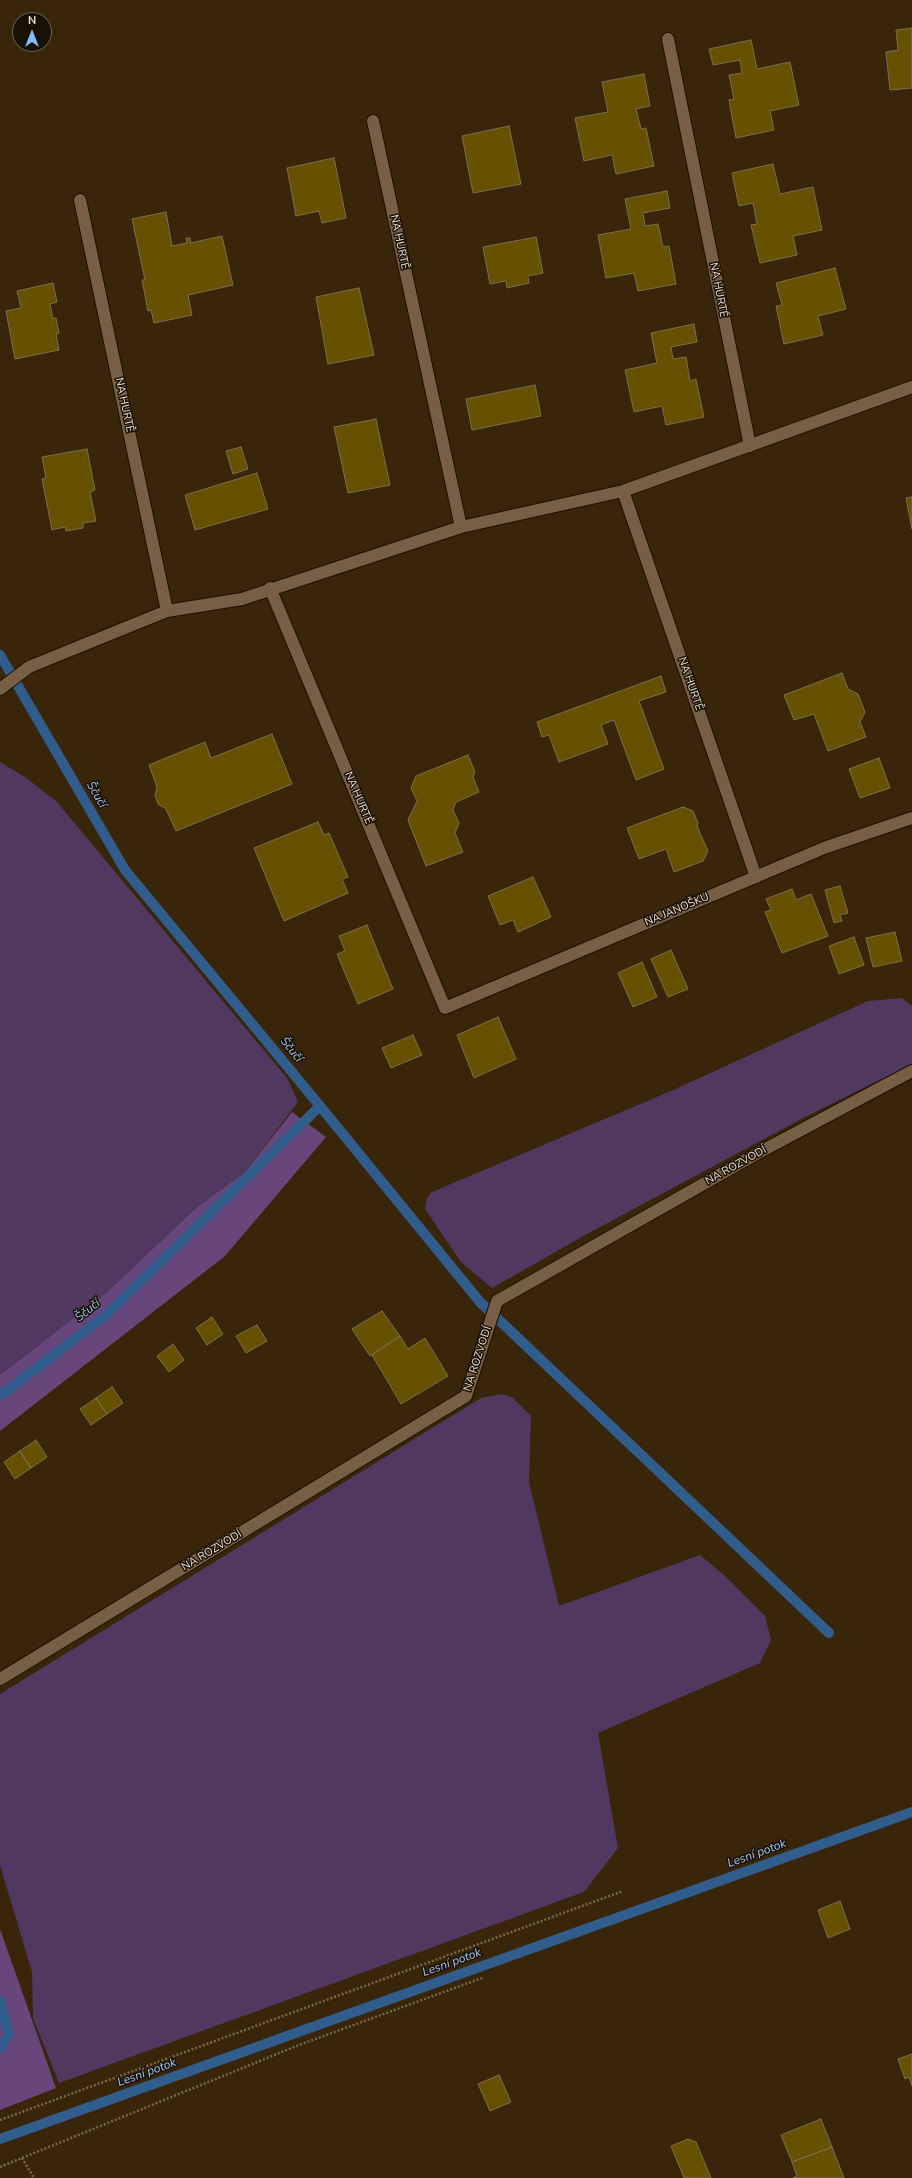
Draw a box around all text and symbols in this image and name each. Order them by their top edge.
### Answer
north arrow [12,12,52,52]
text: N [28,13,36,28]
street label: NA HURTĚ [387,213,411,271]
street label: NA HURTĚ [706,261,730,319]
street label: NA HURTĚ [112,376,136,434]
street label: NA HURTĚ [675,656,705,712]
street label: NA HURTĚ [341,770,375,826]
water label: Ščučí [83,779,109,811]
street label: NA JANOŠKU [643,891,711,929]
water label: Ščučí [277,1035,305,1065]
street label: NA ROZVODÍ [703,1144,769,1188]
water label: Ščučí [73,1297,103,1325]
street label: NA ROZVODÍ [461,1325,495,1393]
street label: NA ROZVODÍ [180,1528,244,1574]
water label: Lesní potok [726,1837,788,1871]
water label: Lesní potok [421,1946,483,1980]
water label: Lesní potok [116,2056,178,2090]

